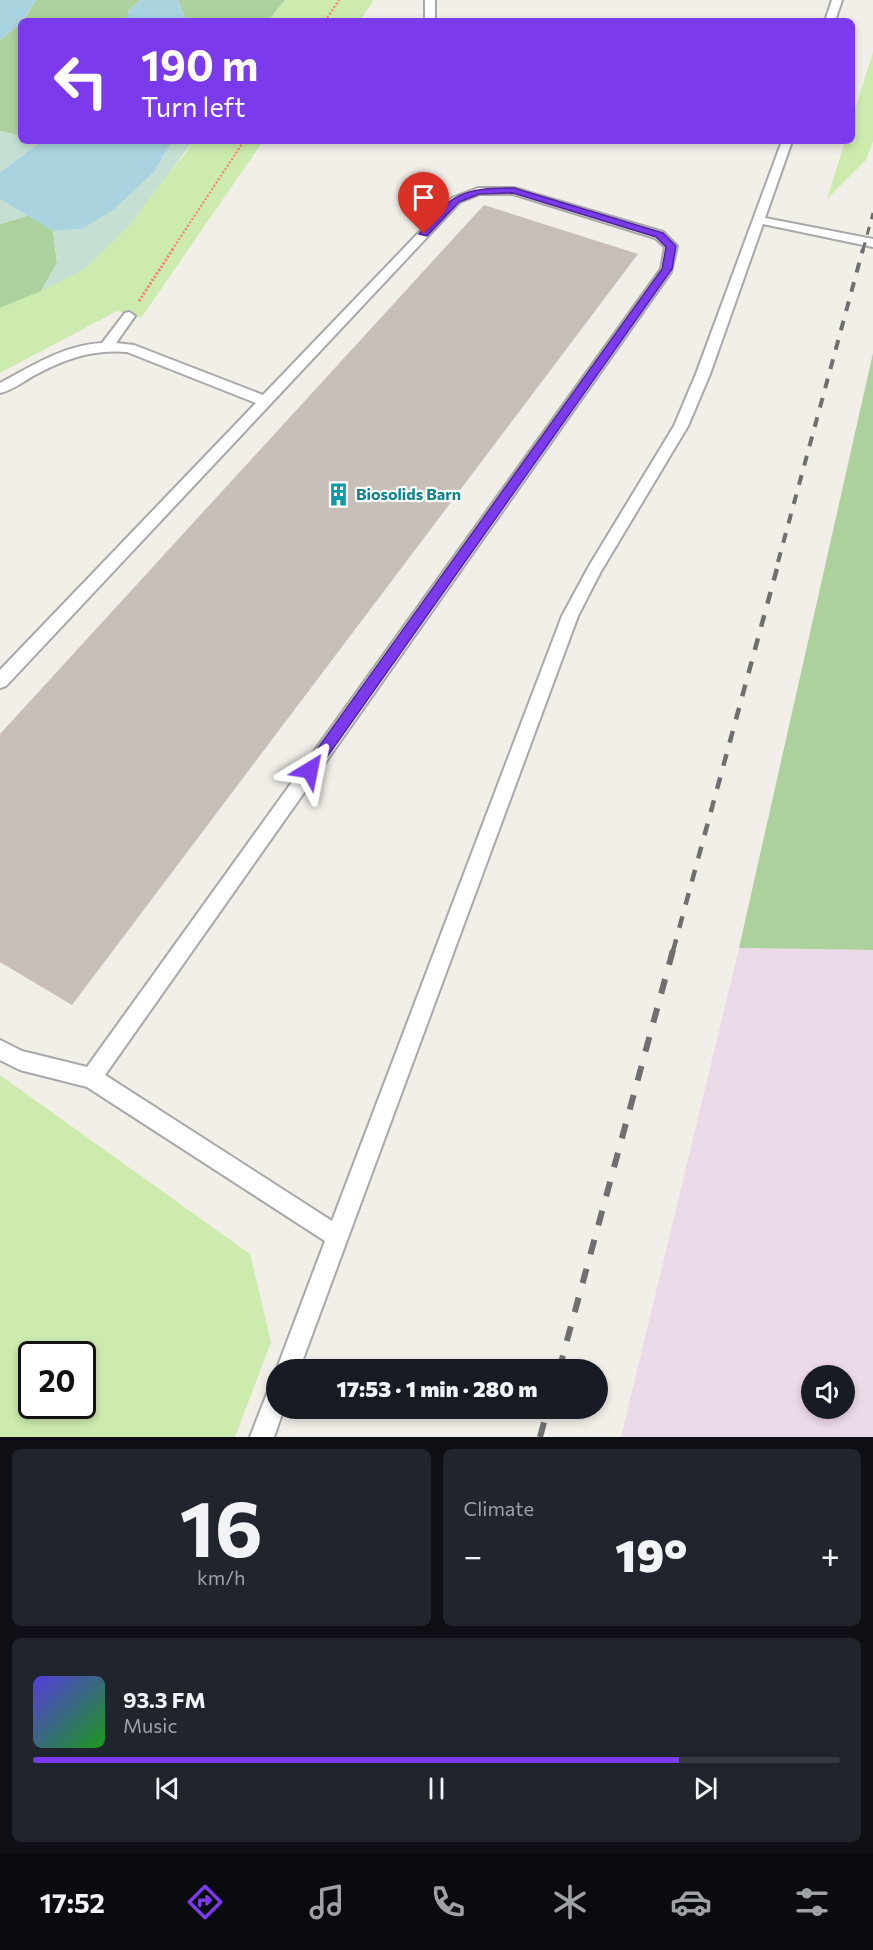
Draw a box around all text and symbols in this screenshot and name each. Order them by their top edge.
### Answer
text: 190 m [141,38,259,90]
icon: left [42,42,120,120]
text: Turn left [141,90,245,123]
pin [398,172,449,234]
icon: arrive [407,181,440,214]
building icon: Biosolids Barn [325,481,351,507]
place label: Biosolids Barn [356,484,461,503]
position arrow [278,738,342,802]
speed limit sign: 20 [18,1341,96,1419]
map controls [801,1365,855,1419]
button: sound [801,1365,855,1419]
text: 17:53 · 1 min · 280 m [336,1375,538,1402]
text: 16 [180,1478,263,1573]
text: Climate [464,1496,534,1520]
text: 19° [615,1526,688,1581]
text: − [464,1534,482,1575]
text: + [821,1534,840,1575]
text: km/h [197,1565,246,1589]
text: 93.3 FM [123,1686,206,1713]
text: Music [123,1713,177,1737]
icon: previous [151,1772,184,1805]
icon: pause [420,1772,453,1805]
icon: next [689,1772,722,1805]
icon: directions [184,1881,226,1923]
icon: music [306,1881,348,1923]
icon: phone [427,1881,469,1923]
icon: climate [549,1881,591,1923]
icon: car [670,1881,712,1923]
icon: filters [791,1881,833,1923]
text: 17:52 [40,1886,105,1919]

